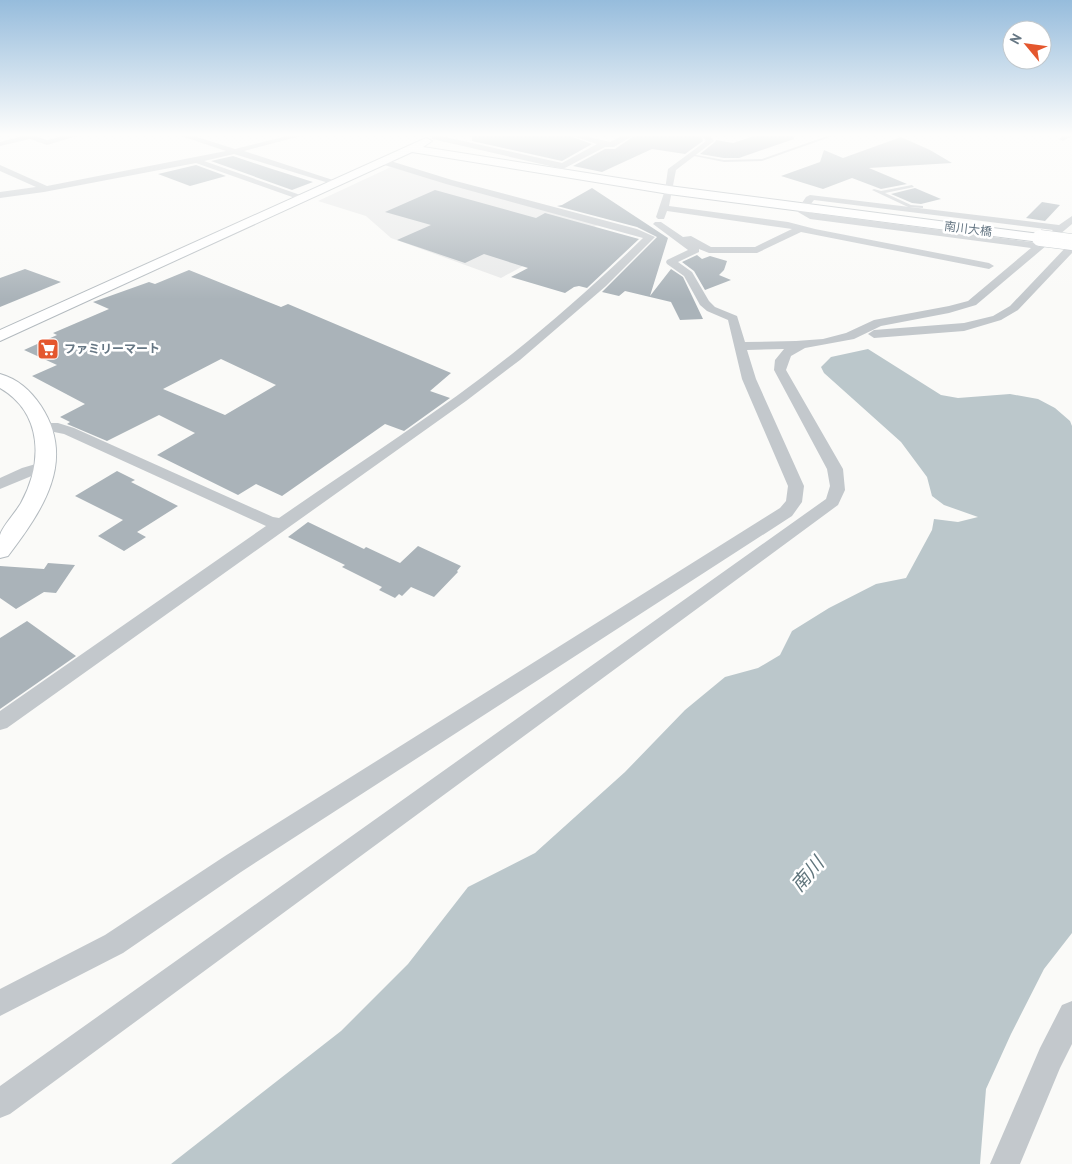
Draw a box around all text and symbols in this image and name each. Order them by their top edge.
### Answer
north arrow [1002,20,1052,70]
text: N [1006,30,1026,47]
street label: 南川大橋 [943,218,993,239]
supermarket icon: ファミリーマート [36,337,60,361]
place label: ファミリーマート [64,341,160,356]
water label: 南川 [785,850,830,896]

